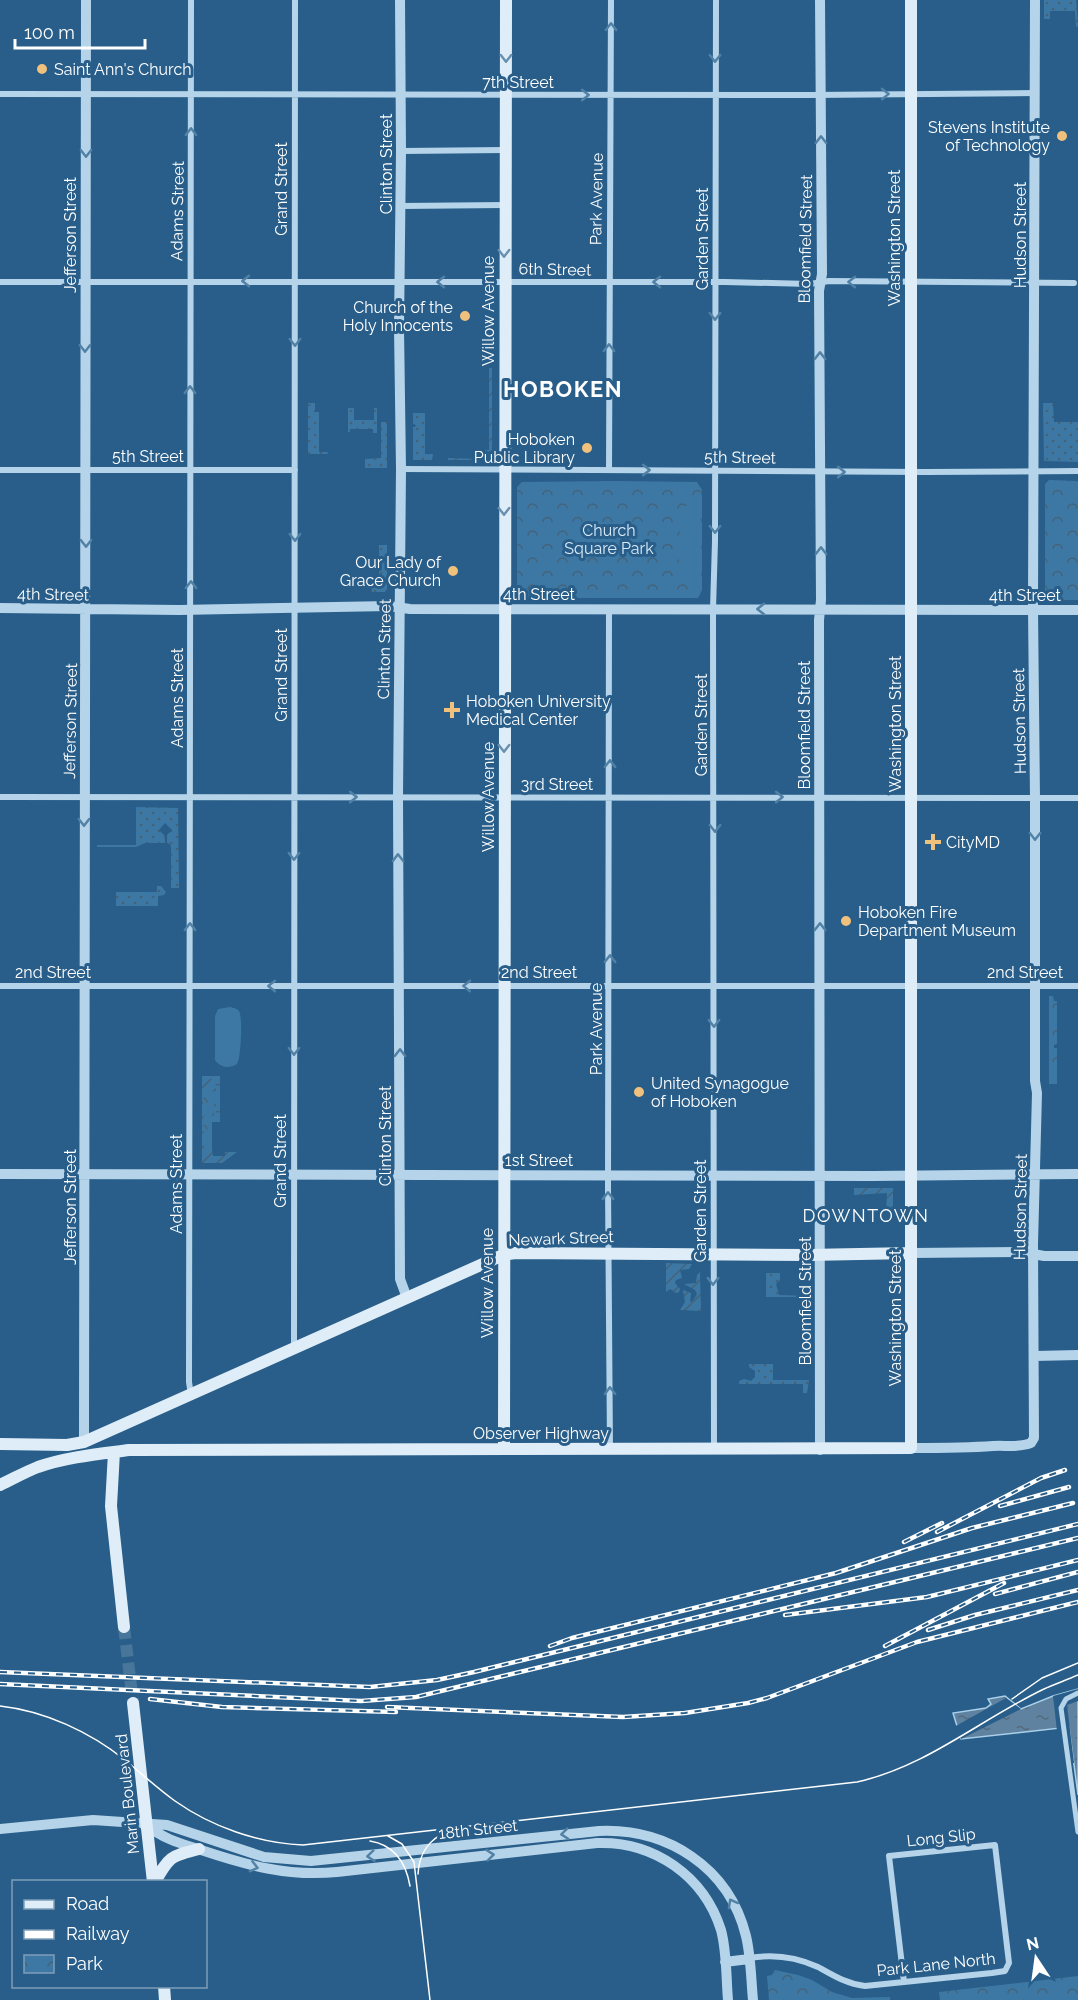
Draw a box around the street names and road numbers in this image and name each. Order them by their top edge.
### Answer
street label: 7th Street [482,73,554,92]
street label: Clinton Street [377,113,396,214]
street label: Grand Street [272,142,291,236]
street label: Park Avenue [586,153,607,245]
street label: Adams Street [167,160,188,261]
street label: Washington Street [885,169,904,306]
street label: Bloomfield Street [795,174,816,304]
street label: Jefferson Street [61,176,80,293]
street label: Hudson Street [1011,181,1030,288]
street label: Garden Street [693,187,712,290]
street label: Willow Avenue [479,256,498,366]
street label: 6th Street [518,259,592,280]
street label: 5th Street [112,447,185,466]
street label: 5th Street [704,447,777,468]
street label: 4th Street [17,584,90,605]
street label: 4th Street [503,585,576,604]
street label: 4th Street [989,586,1062,605]
street label: Clinton Street [374,598,395,699]
street label: Grand Street [272,628,291,722]
street label: Adams Street [168,647,187,748]
street label: Washington Street [886,655,905,792]
street label: Bloomfield Street [795,660,814,789]
street label: Jefferson Street [60,662,81,779]
street label: Hudson Street [1009,667,1030,774]
street label: Garden Street [692,673,711,776]
street label: Willow Avenue [479,742,498,852]
street label: 3rd Street [521,775,594,794]
street label: 2nd Street [15,963,92,982]
street label: 2nd Street [501,963,578,982]
street label: 2nd Street [987,963,1064,982]
street label: Park Avenue [587,983,606,1075]
street label: Clinton Street [376,1085,395,1186]
street label: Grand Street [271,1114,290,1208]
street label: Adams Street [167,1133,186,1234]
street label: Jefferson Street [61,1148,80,1265]
street label: 1st Street [505,1151,574,1170]
street label: Hudson Street [1010,1153,1031,1260]
street label: Garden Street [691,1159,710,1262]
street label: Newark Street [508,1227,615,1250]
street label: Willow Avenue [478,1228,497,1338]
street label: Bloomfield Street [796,1236,815,1365]
street label: Washington Street [886,1249,905,1386]
street label: Observer Highway [473,1424,609,1443]
street label: Marin Boulevard [112,1733,143,1855]
street label: 18th Street [438,1816,519,1843]
street label: Long Slip [906,1824,977,1851]
street label: Park Lane North [876,1949,997,1980]

